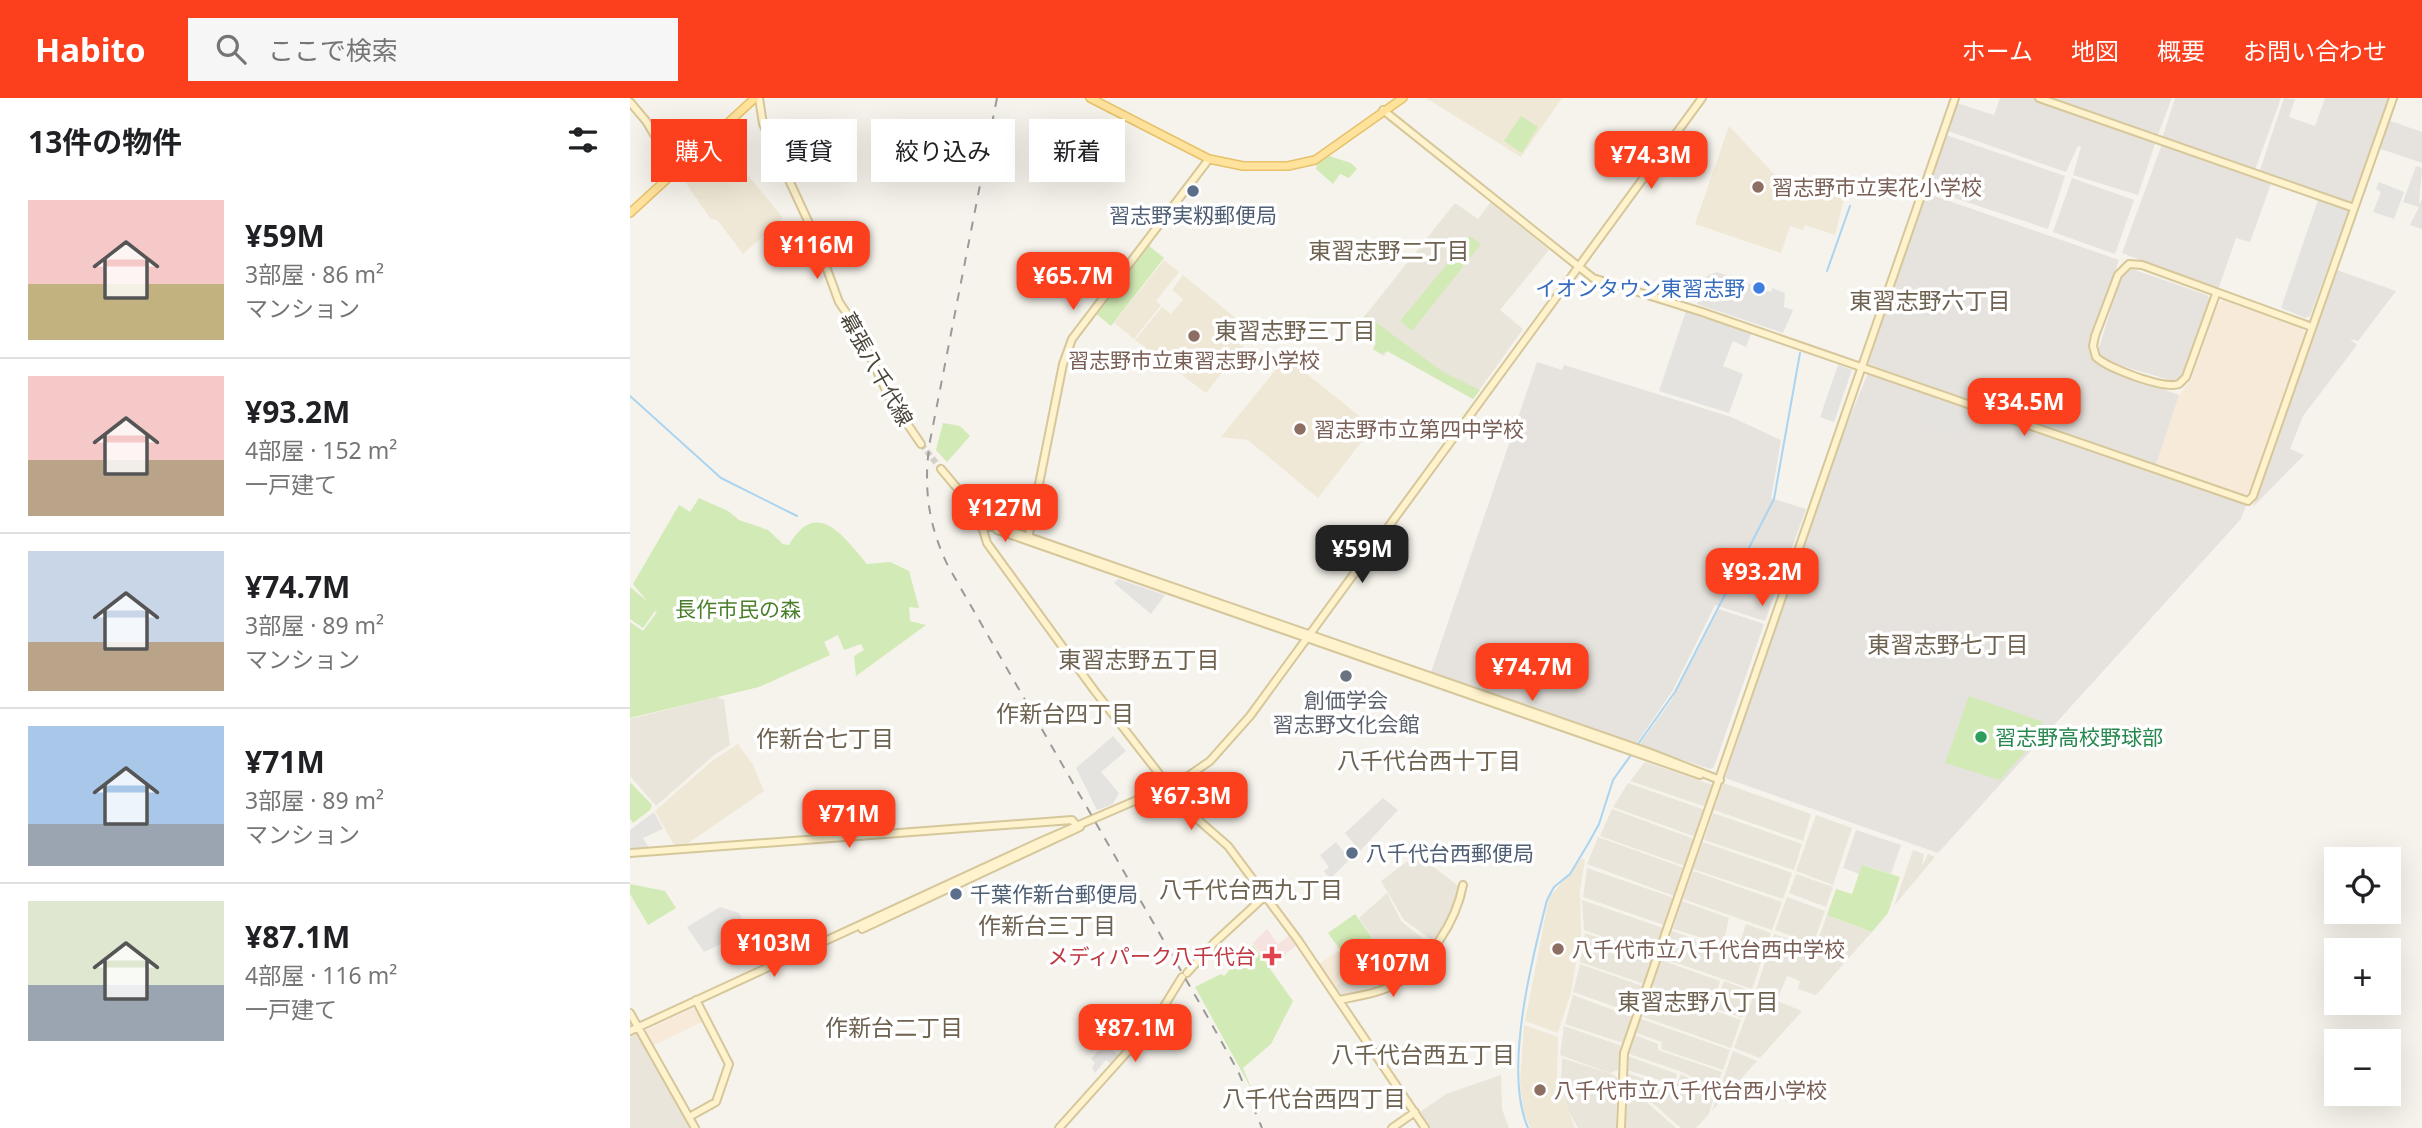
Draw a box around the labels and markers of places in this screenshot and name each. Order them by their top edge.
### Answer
pin: ¥74.3M [1594,132,1708,191]
place label: 習志野市立実花小学校 [1772,173,1982,201]
marker: 習志野市立実花小学校 [1750,179,1766,195]
marker: 習志野実籾郵便局 [1185,183,1201,199]
place label: 習志野実籾郵便局 [1109,201,1277,229]
pin: ¥116M [768,222,866,281]
pin: ¥65.7M [1016,252,1130,312]
place label: イオンタウン東習志野 [1535,274,1745,302]
marker: イオンタウン東習志野 [1751,280,1767,296]
marker: 習志野市立東習志野小学校 [1186,328,1202,344]
place label: 習志野市立東習志野小学校 [1068,346,1320,374]
pin: ¥34.5M [1967,378,2081,438]
place label: 習志野市立第四中学校 [1314,415,1524,443]
marker: 習志野市立第四中学校 [1292,421,1308,437]
pin: ¥127M [956,484,1054,544]
pin: ¥59M [1321,526,1403,585]
pin: ¥93.2M [1705,548,1819,608]
pin: ¥74.7M [1475,644,1589,703]
marker: 創価学会 習志野文化会館 [1338,668,1354,684]
place label: 創価学会 習志野文化会館 [1273,686,1420,738]
place label: 習志野高校野球部 [1995,723,2163,751]
marker: 習志野高校野球部 [1973,729,1989,745]
pin: ¥67.3M [1134,772,1248,832]
pin: ¥71M [808,790,890,850]
place label: 八千代台西郵便局 [1366,839,1534,867]
marker: 八千代台西郵便局 [1344,845,1360,861]
place label: 千葉作新台郵便局 [970,880,1138,908]
marker: 千葉作新台郵便局 [948,886,964,902]
pin: ¥103M [725,920,823,979]
place label: 八千代市立八千代台西中学校 [1572,935,1845,963]
pin: ¥107M [1344,940,1442,999]
marker: 八千代市立八千代台西中学校 [1550,941,1566,957]
place label: メディパーク八千代台 [1047,942,1256,970]
marker: メディパーク八千代台 [1262,946,1282,966]
pin: ¥87.1M [1078,1004,1192,1064]
place label: 八千代市立八千代台西小学校 [1554,1076,1827,1104]
marker: 八千代市立八千代台西小学校 [1532,1082,1548,1098]

